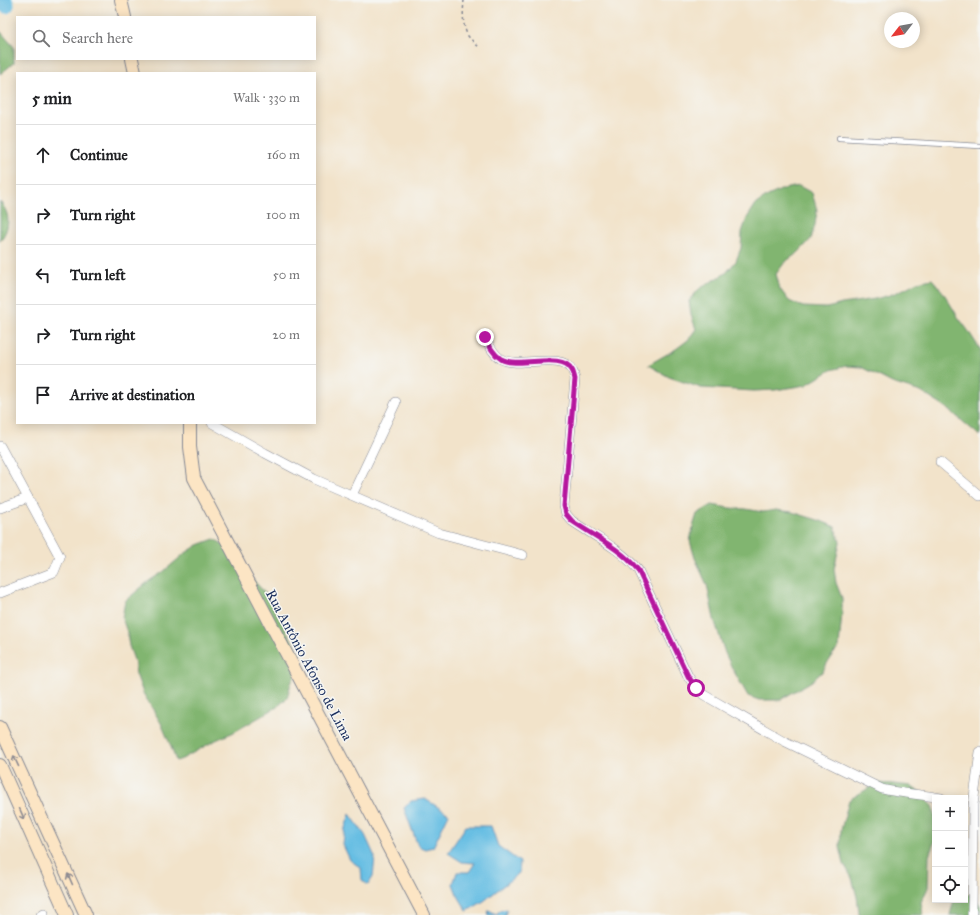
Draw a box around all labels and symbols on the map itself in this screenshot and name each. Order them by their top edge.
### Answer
north arrow [884,12,920,48]
route end [476,328,494,346]
street label: Rua Antônio Afonso de Lima [262,587,356,743]
route start [687,679,705,697]
one-way arrow [12,756,19,768]
one-way arrow [19,807,26,819]
one-way arrow [66,874,73,886]

